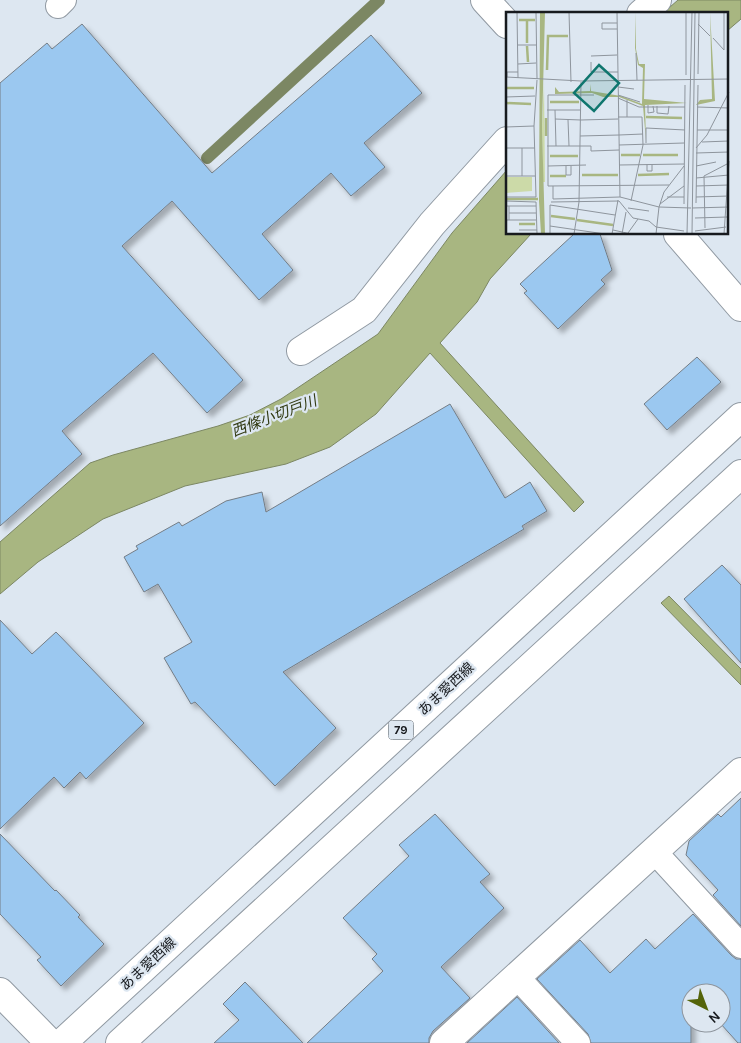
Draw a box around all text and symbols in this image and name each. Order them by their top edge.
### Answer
inset map [506,12,728,235]
water label: 西條小切戸川 [229,391,321,441]
street label: あま愛西線 [415,659,477,719]
road number: 79 [388,720,414,740]
street label: あま愛西線 [117,934,179,994]
north arrow [681,983,731,1033]
text: N [705,1008,724,1027]

